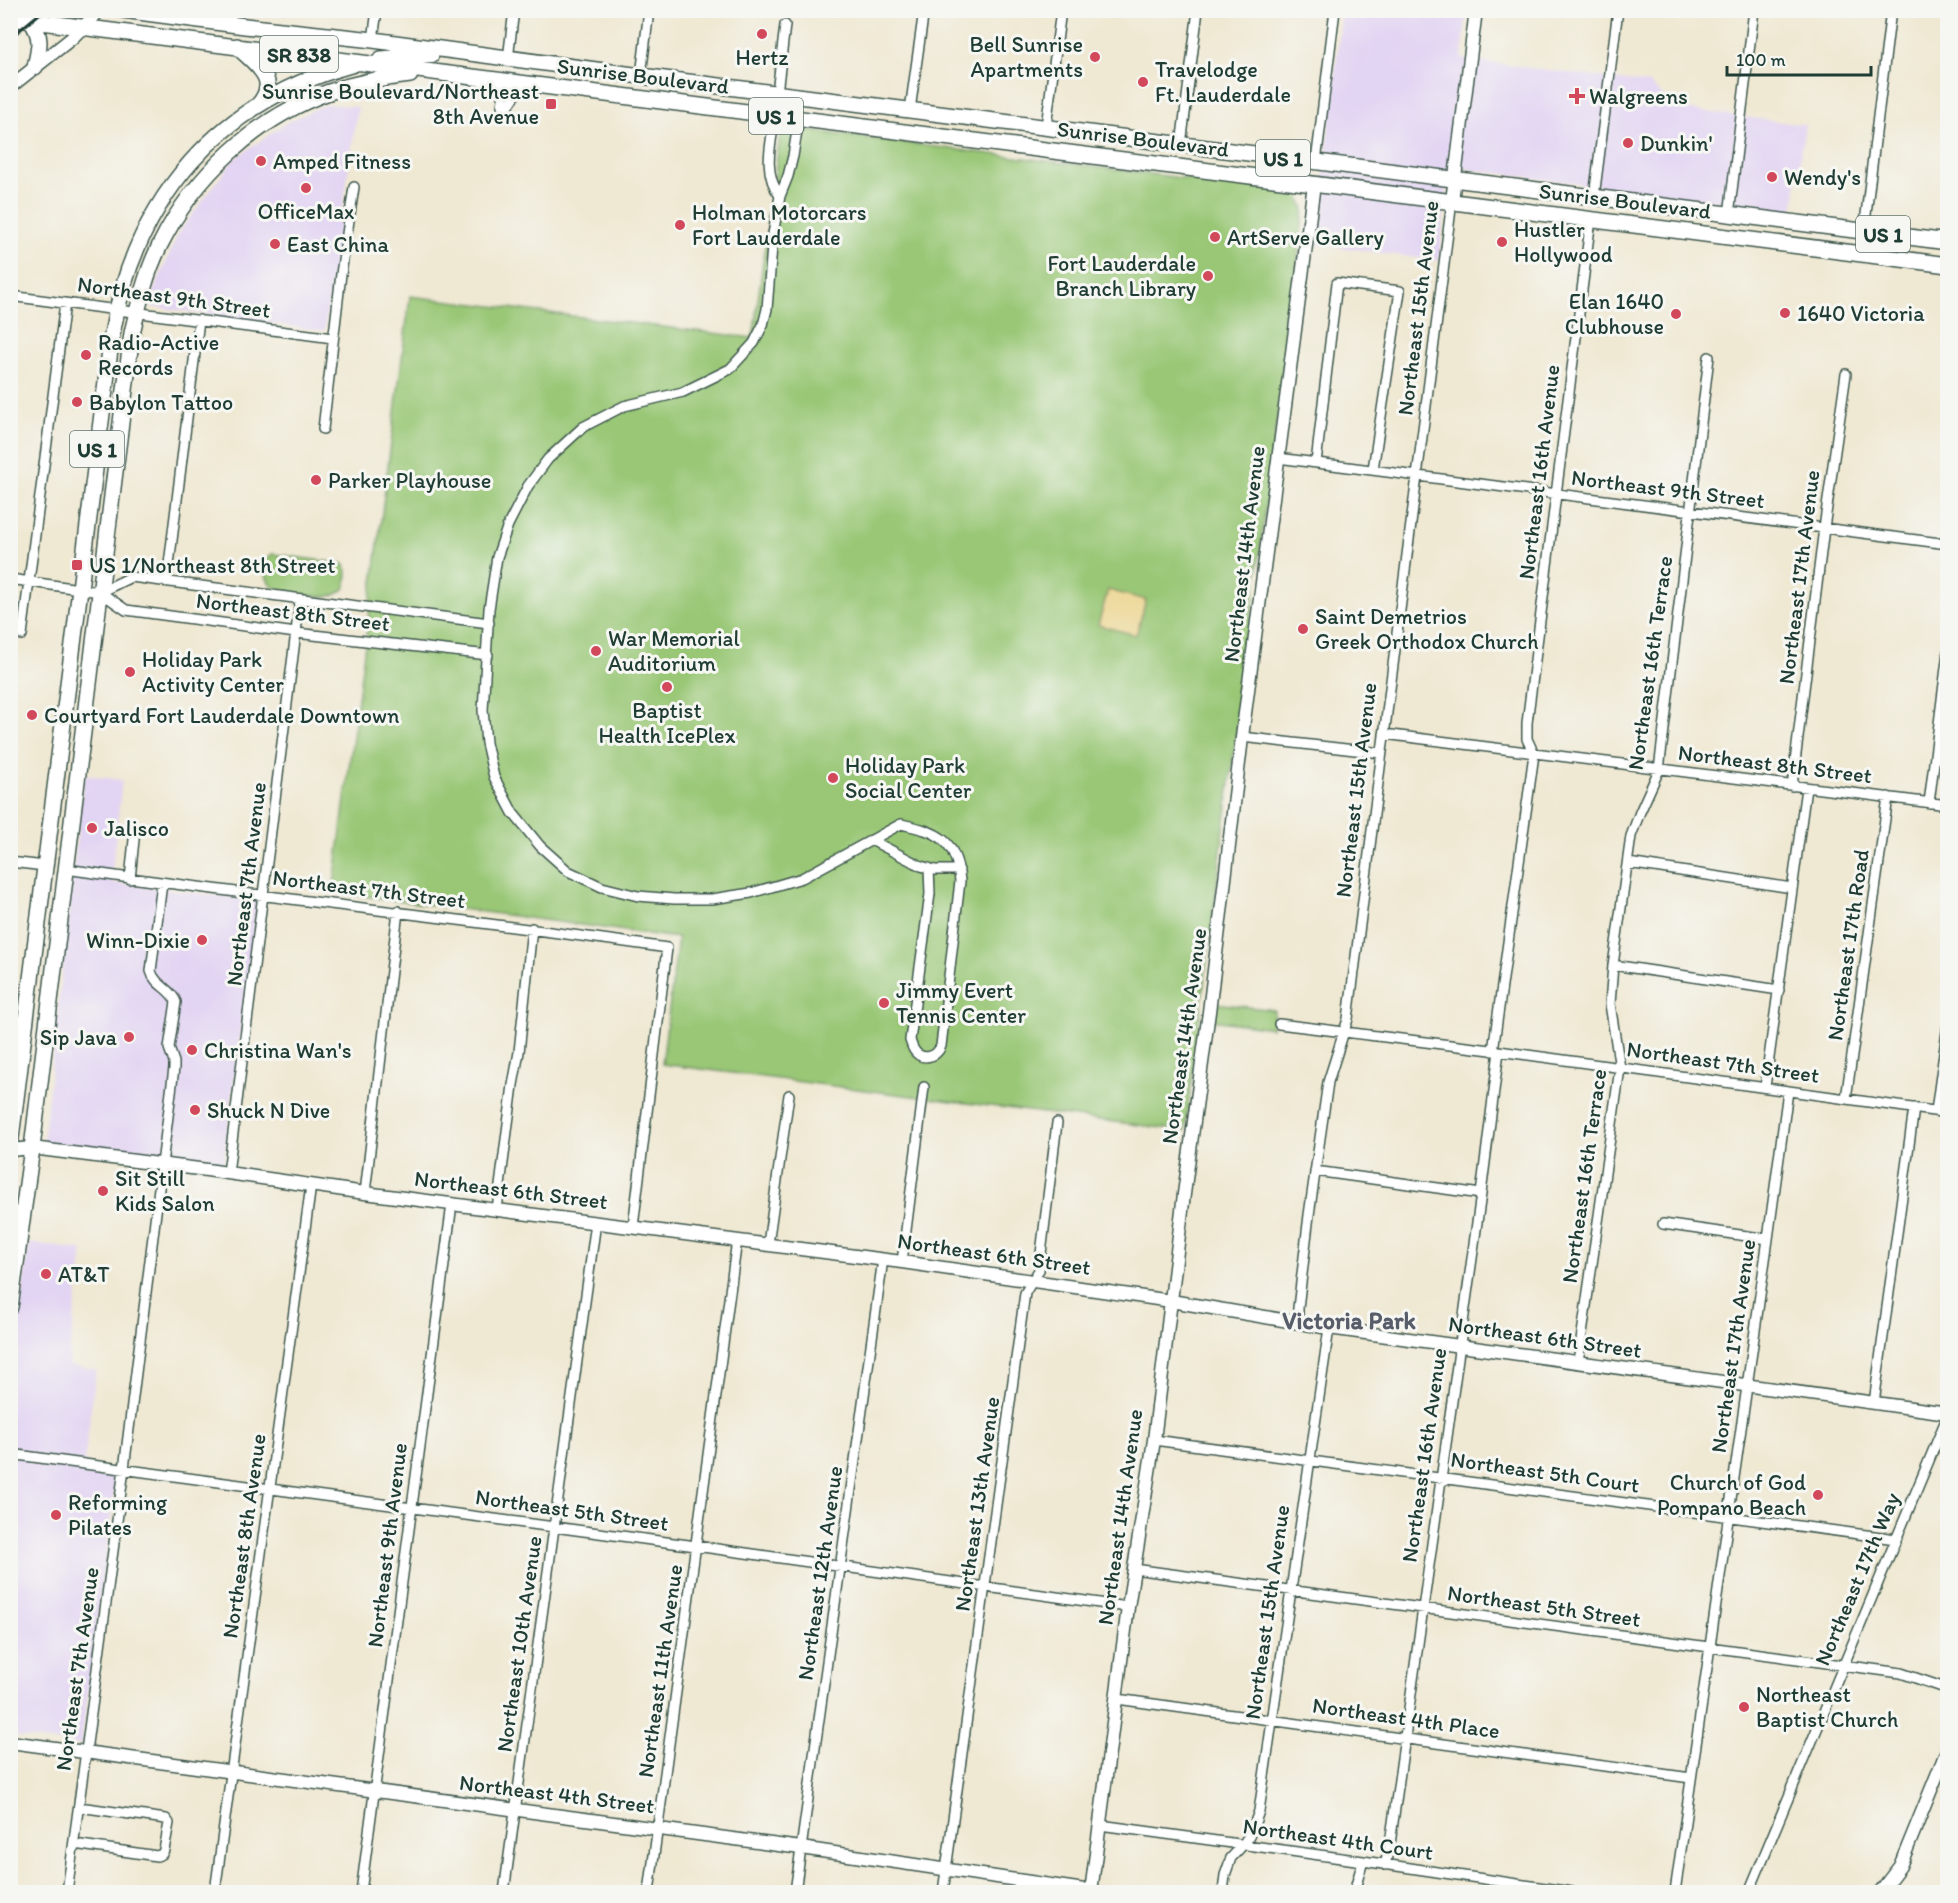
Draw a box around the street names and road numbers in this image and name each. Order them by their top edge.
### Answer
road number: SR 838 [260,36,338,72]
street label: Sunrise Boulevard [555,52,731,100]
road number: US 1 [749,98,803,134]
street label: Sunrise Boulevard [1055,115,1231,163]
road number: US 1 [1256,140,1310,176]
street label: Sunrise Boulevard [1537,177,1713,225]
street label: Northeast 15th Avenue [1391,199,1445,417]
road number: US 1 [1856,216,1910,252]
street label: Northeast 9th Street [76,270,272,324]
street label: Northeast 16th Avenue [1512,363,1566,581]
road number: US 1 [70,431,124,467]
street label: Northeast 14th Avenue [1217,444,1271,664]
street label: Northeast 9th Street [1570,464,1766,514]
street label: Northeast 17th Avenue [1772,468,1826,686]
street label: Northeast 16th Terrace [1622,554,1678,772]
street label: Northeast 8th Street [194,587,392,637]
street label: Northeast 15th Avenue [1329,681,1383,899]
street label: Northeast 8th Street [1676,739,1874,789]
street label: Northeast 7th Avenue [220,780,272,988]
street label: Northeast 17th Road [1821,847,1875,1042]
street label: Northeast 7th Street [271,864,467,914]
street label: Northeast 14th Avenue [1155,926,1213,1146]
street label: Northeast 7th Street [1625,1035,1821,1089]
street label: Northeast 16th Terrace [1556,1067,1612,1285]
street label: Northeast 6th Street [413,1165,609,1215]
street label: Northeast 6th Street [896,1227,1092,1281]
street label: Northeast 17th Avenue [1705,1237,1761,1455]
street label: Northeast 6th Street [1447,1310,1643,1364]
street label: Northeast 16th Avenue [1396,1346,1452,1564]
street label: Northeast 13th Avenue [949,1395,1005,1613]
street label: Northeast 14th Avenue [1091,1407,1149,1627]
street label: Northeast 8th Avenue [216,1432,272,1640]
street label: Northeast 9th Avenue [361,1441,413,1649]
street label: Northeast 5th Court [1449,1445,1641,1499]
street label: Northeast 12th Avenue [792,1464,848,1682]
street label: Northeast 5th Street [474,1483,670,1537]
street label: Northeast 17th Way [1808,1488,1906,1670]
street label: Northeast 15th Avenue [1239,1503,1295,1721]
street label: Northeast 10th Avenue [490,1534,548,1754]
street label: Northeast 11th Avenue [632,1563,688,1779]
street label: Northeast 7th Avenue [49,1565,105,1773]
street label: Northeast 5th Street [1446,1579,1642,1633]
street label: Northeast 4th Place [1311,1691,1501,1745]
street label: Northeast 4th Street [458,1769,656,1819]
street label: Northeast 4th Court [1241,1812,1435,1866]

